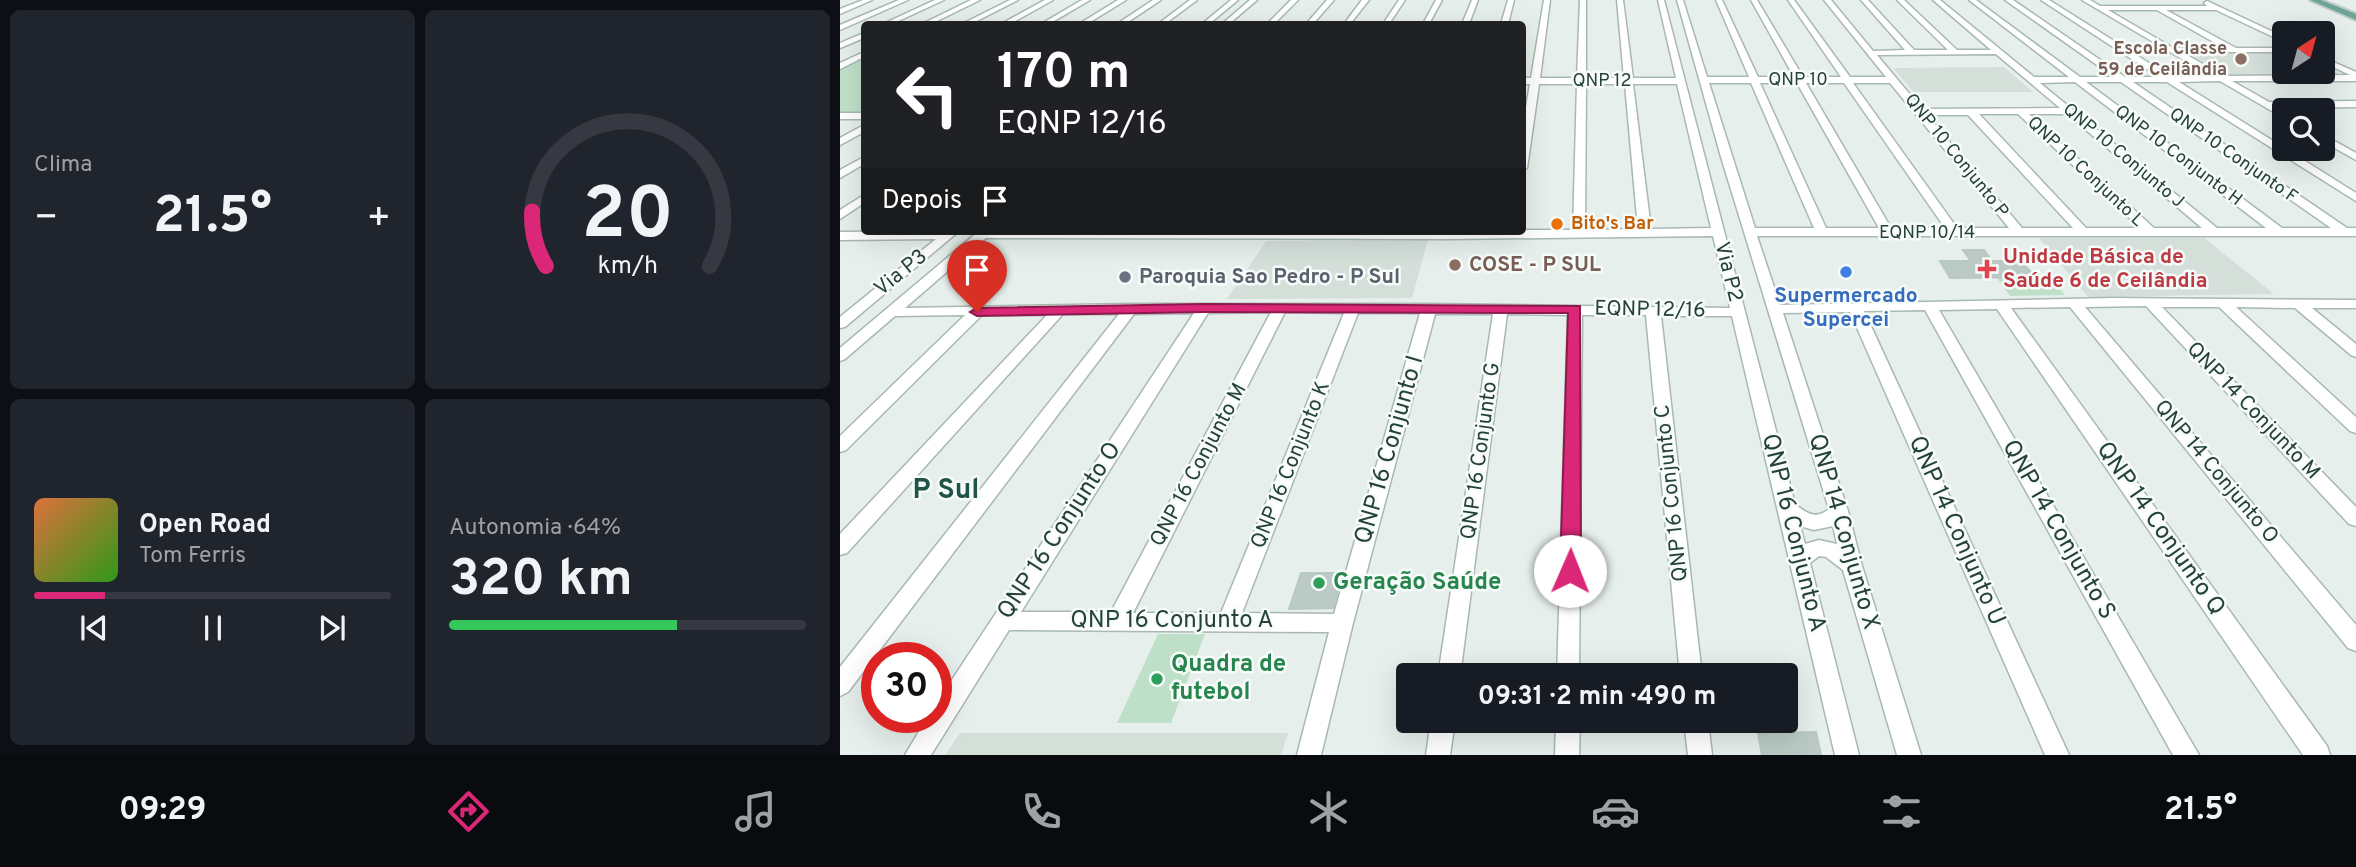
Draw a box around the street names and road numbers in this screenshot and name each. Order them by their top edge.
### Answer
street label: QNP 10 [1768,69,1828,92]
street label: QNP 12 [1572,70,1632,93]
street label: QNP 10 Conjunto P [1899,89,2013,223]
street label: QNP 10 Conjunto J [2058,98,2188,214]
street label: QNP 10 Conjunto H [2109,100,2247,212]
street label: QNP 10 Conjunto F [2164,103,2302,209]
street label: QNP 10 Conjunto L [2022,112,2148,232]
street label: EQNP 10/14 [1879,222,1975,245]
street label: Via P2 [1708,239,1748,305]
street label: Via P3 [869,243,933,303]
street label: EQNP 12/16 [1594,296,1706,324]
street label: QNP 14 Conjunto M [2180,336,2326,486]
street label: QNP 16 Conjunto I [1349,352,1431,548]
street label: QNP 16 Conjunto G [1455,361,1507,541]
street label: QNP 16 Conjunto K [1245,377,1337,553]
street label: QNP 16 Conjunto M [1145,379,1253,551]
street label: QNP 14 Conjunto O [2148,394,2284,550]
street label: QNP 16 Conjunto C [1649,403,1695,583]
street label: QNP 16 Conjunto A [1754,431,1832,635]
street label: QNP 14 Conjunto X [1801,431,1885,633]
street label: QNP 14 Conjunto U [1901,431,2011,631]
street label: QNP 14 Conjunto S [1994,435,2122,625]
street label: QNP 14 Conjunto Q [2089,436,2231,622]
street label: QNP 16 Conjunto O [991,437,1129,625]
street label: QNP 16 Conjunto A [1070,606,1274,636]

